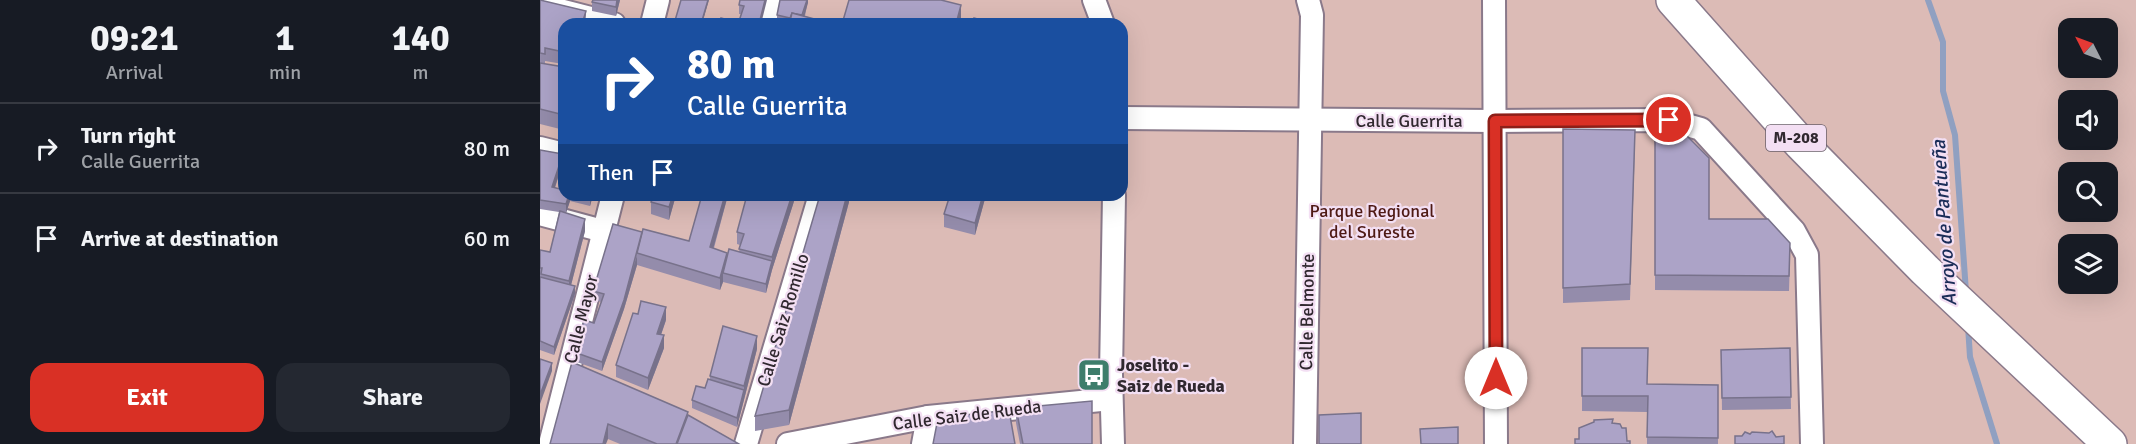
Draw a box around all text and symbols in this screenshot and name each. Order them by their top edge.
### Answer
text: 09:21 [90,16,179,61]
text: 1 [275,16,295,61]
text: 140 [391,16,450,61]
north arrow [2058,18,2118,78]
map controls [2058,18,2118,294]
text: 80 m [687,39,776,90]
icon: right [588,42,666,120]
text: Arrival [106,60,163,85]
text: min [269,60,301,85]
text: m [413,60,429,85]
text: Calle Guerrita [687,90,848,123]
button: sound [2058,90,2118,150]
pin [1643,94,1694,145]
icon: arrive [1652,103,1685,136]
street label: Calle Guerrita [1355,110,1463,132]
text: Turn right [81,122,176,149]
road number: M-208 [1766,125,1826,151]
icon: right [30,132,63,165]
text: 80 m [464,135,510,162]
water label: Arroyo de Pantueña [1926,138,1962,307]
text: Calle Guerrita [81,149,200,174]
icon: arrive [646,156,679,189]
text: Then [588,159,634,186]
button: search [2058,162,2118,222]
park label: Parque Regional del Sureste [1309,200,1435,243]
icon: arrive [30,222,63,255]
text: Arrive at destination [81,225,278,252]
text: 60 m [464,225,510,252]
button: layers [2058,234,2118,294]
street label: Calle Saiz Romillo [752,251,814,389]
street label: Calle Belmonte [1295,253,1319,371]
street label: Calle Mayor [559,272,603,366]
position arrow [1464,346,1528,410]
place label: Joselito - Saiz de Rueda [1117,354,1225,397]
bus stop icon: Joselito - Saiz de Rueda [1076,357,1112,393]
button: Exit [30,363,264,432]
button: Share [276,363,510,432]
street label: Calle Saiz de Rueda [891,395,1043,435]

